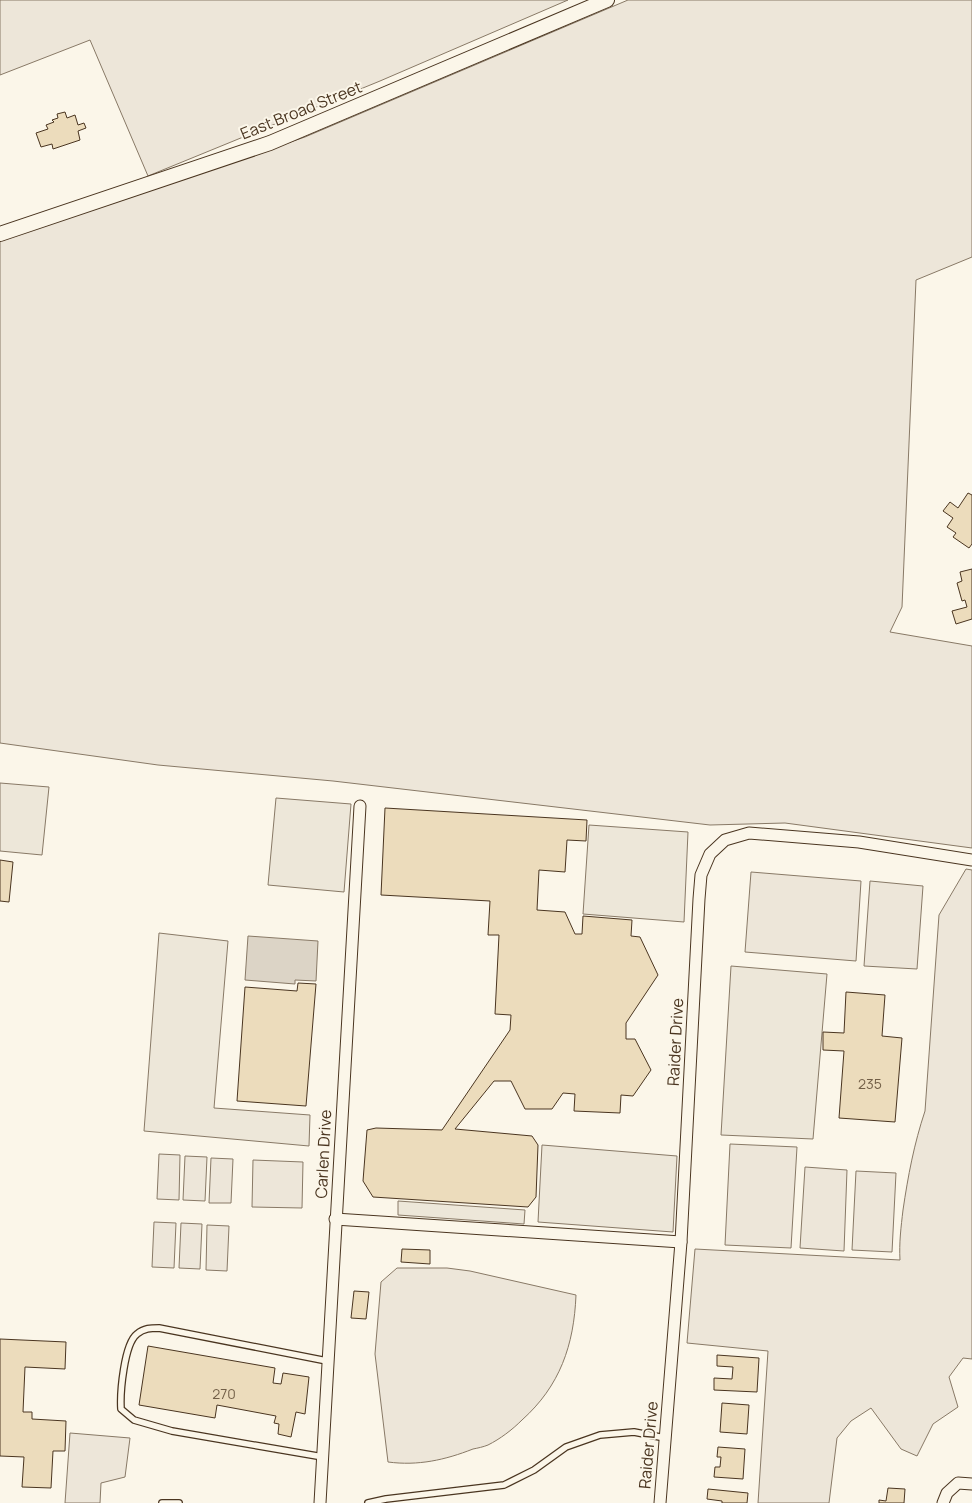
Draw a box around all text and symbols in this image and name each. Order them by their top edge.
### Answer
street label: East Broad Street [237,76,365,144]
street label: Raider Drive [662,998,688,1086]
house number: 235 [858,1074,882,1093]
street label: Carlen Drive [310,1109,336,1199]
house number: 270 [212,1384,236,1403]
street label: Raider Drive [633,1400,663,1490]

